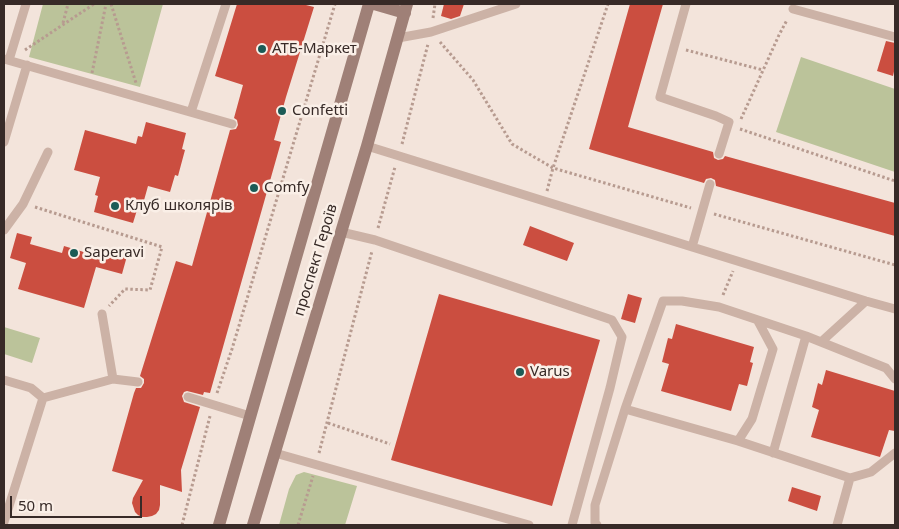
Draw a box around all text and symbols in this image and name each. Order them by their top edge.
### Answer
place label: АТБ-Маркет [272,40,357,58]
marker: АТБ-Маркет [256,43,268,55]
place label: Confetti [292,102,348,120]
marker: Confetti [276,105,288,117]
place label: Comfy [264,179,309,197]
marker: Comfy [248,182,260,194]
place label: Клуб школярів [125,197,233,215]
marker: Клуб школярів [109,200,121,212]
street label: проспект Героїв [290,202,342,318]
place label: Saperavi [84,244,144,262]
marker: Saperavi [68,247,80,259]
place label: Varus [530,363,570,381]
marker: Varus [514,366,526,378]
scale bar [12,486,145,518]
text: 50 m [18,495,53,515]

